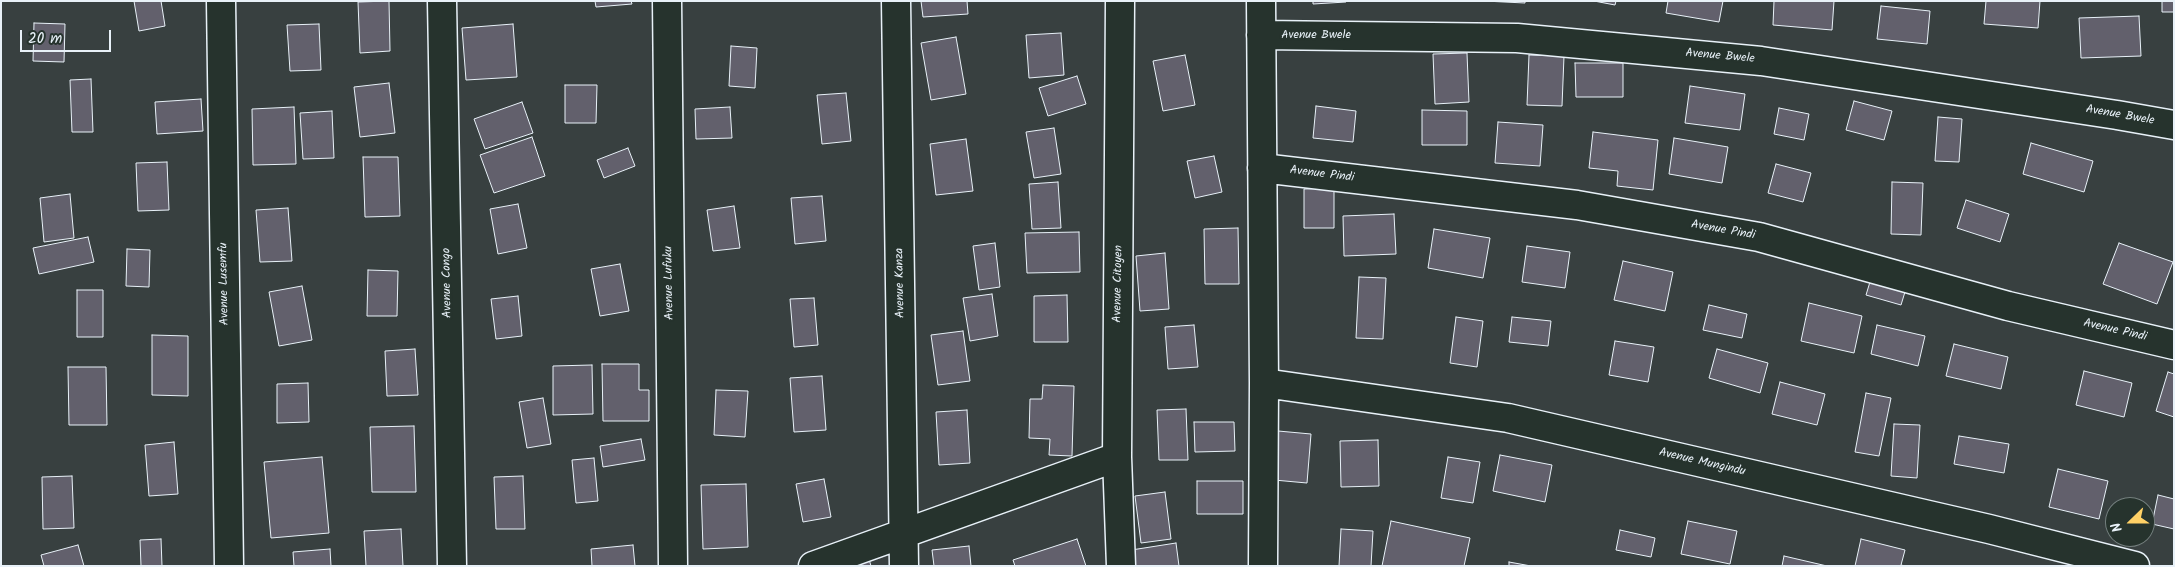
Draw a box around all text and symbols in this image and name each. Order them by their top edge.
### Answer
scale bar [22,20,114,52]
text: 20 m [28,27,62,51]
street label: Avenue Bwele [1281,29,1351,43]
street label: Avenue Bwele [1685,47,1755,67]
street label: Avenue Bwele [2084,103,2156,129]
street label: Avenue Pindi [1289,164,1355,186]
street label: Avenue Pindi [1690,218,1756,244]
street label: Avenue Lusemfu [217,242,233,326]
street label: Avenue Citoyen [1111,245,1127,323]
street label: Avenue Lufuku [662,246,678,320]
street label: Avenue Congo [440,248,456,318]
street label: Avenue Kanza [893,248,909,318]
street label: Avenue Pindi [2082,317,2148,345]
street label: Avenue Mungindu [1657,446,1747,480]
north arrow [2105,497,2155,547]
text: N [2105,519,2129,535]

